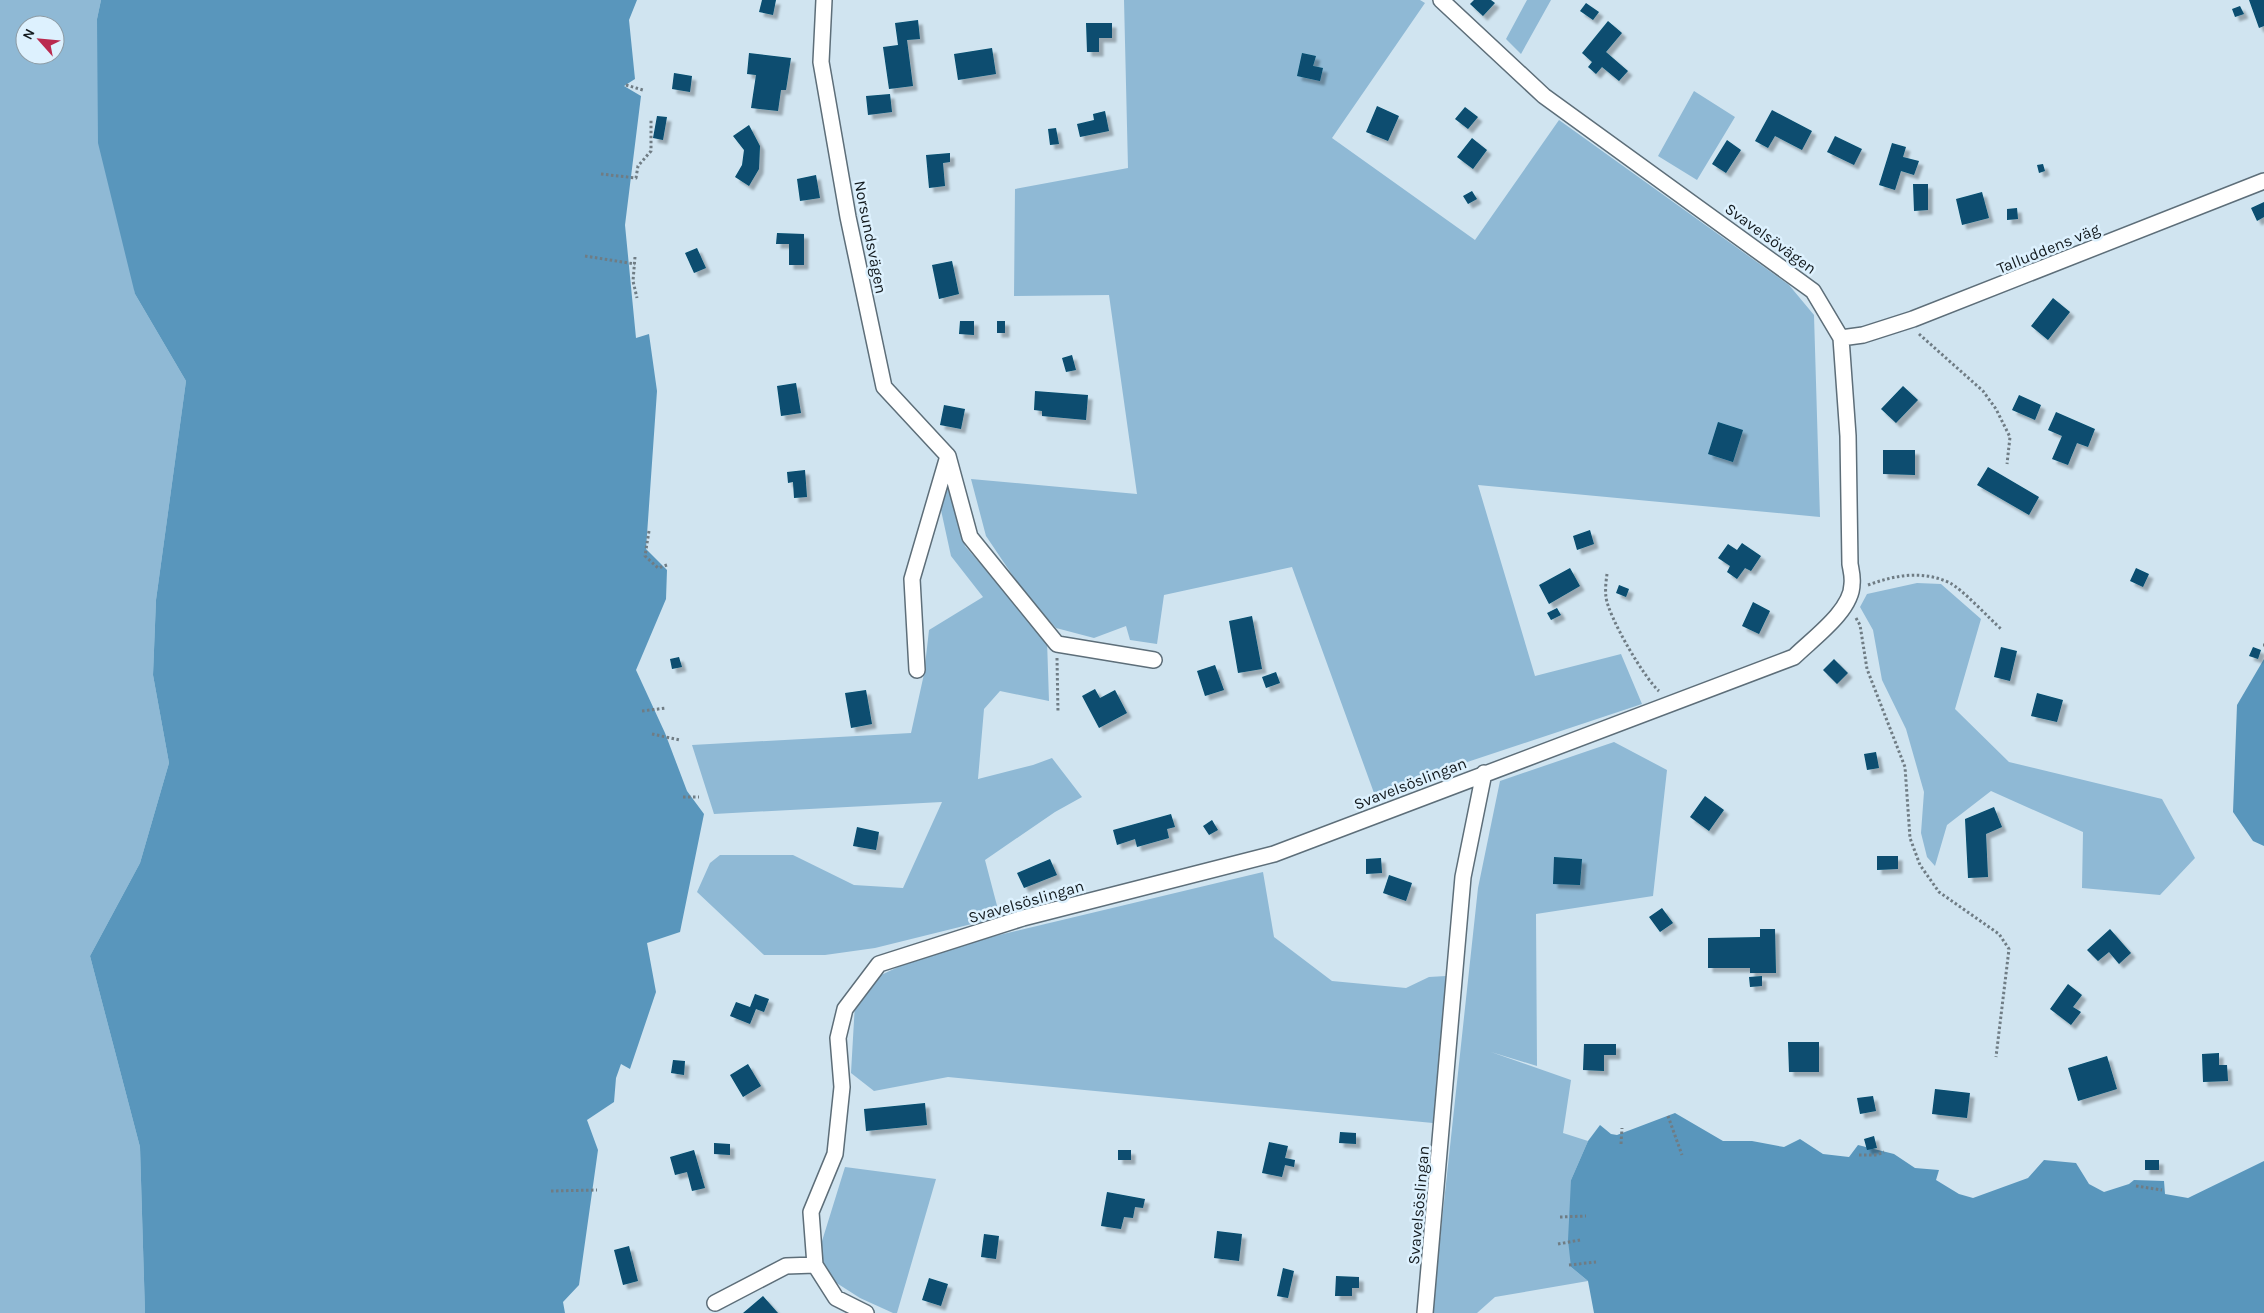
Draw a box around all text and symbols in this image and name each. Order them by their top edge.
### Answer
north arrow [15,15,65,65]
text: N [19,26,39,43]
street label: Norsundsvägen [850,179,891,295]
street label: Svavelsövägen [1721,199,1820,278]
street label: Talluddens väg [1994,219,2102,278]
street label: Svavelsöslingan [1351,753,1469,814]
street label: Svavelsöslingan [966,876,1086,927]
street label: Svavelsöslingan [1404,1145,1433,1265]

